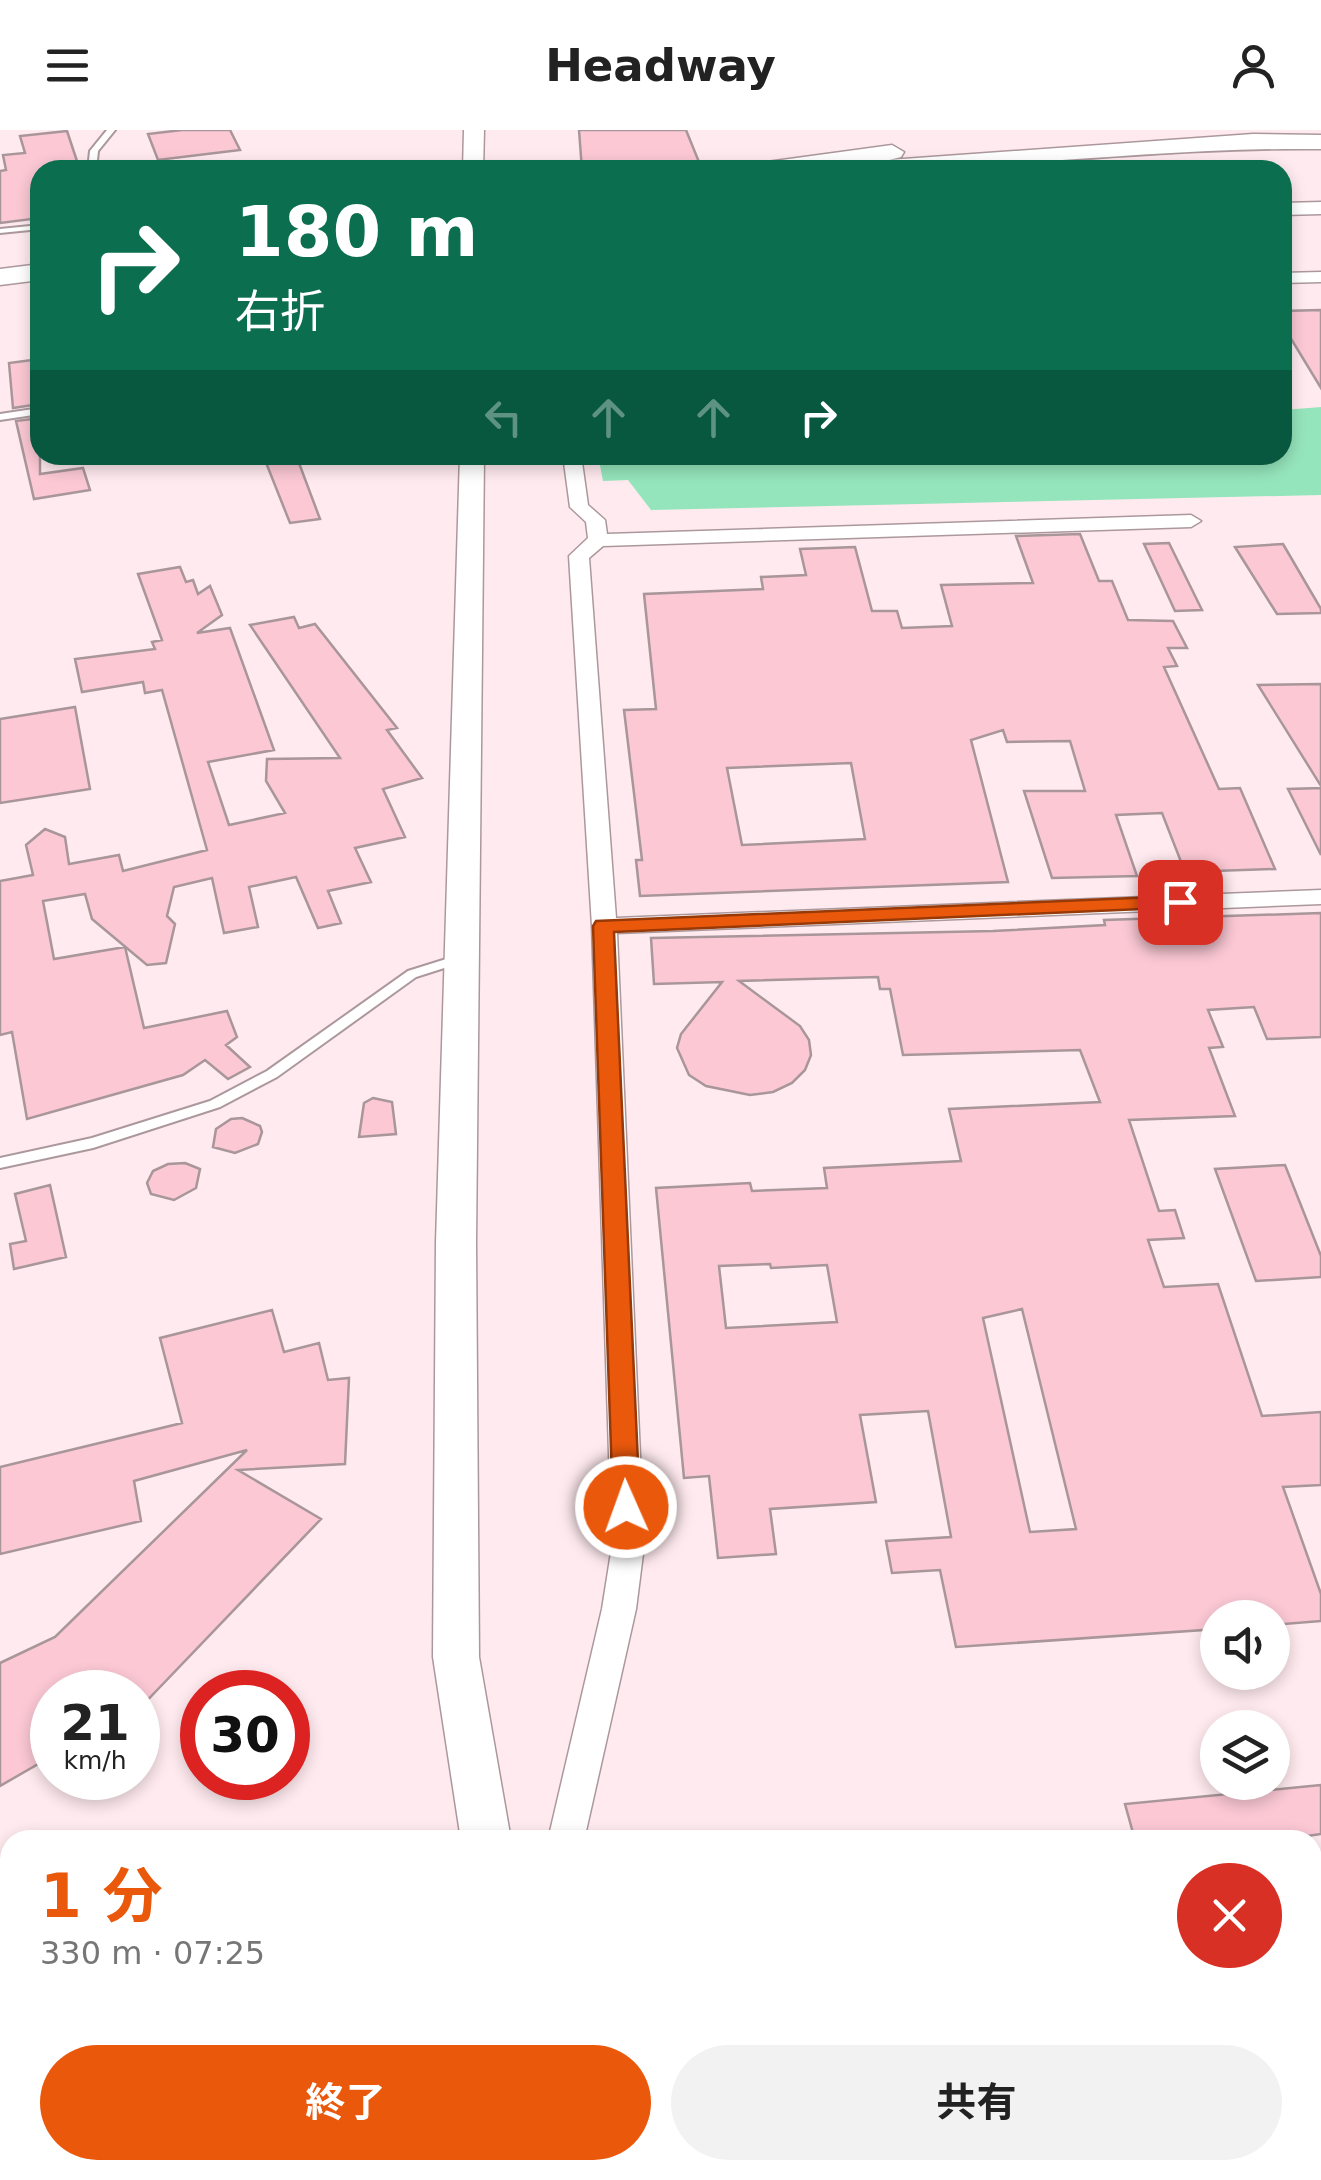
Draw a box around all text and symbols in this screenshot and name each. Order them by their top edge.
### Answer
icon: menu [40,38,95,93]
icon: person [1226,38,1281,93]
text: Headway [545,39,776,92]
text: 180 m [235,191,478,273]
icon: right [70,200,200,330]
text: 右折 [235,285,325,338]
icon: left [476,390,531,445]
icon: ahead [581,390,636,445]
icon: ahead [686,390,741,445]
icon: right [791,390,846,445]
pin [1138,860,1223,945]
icon: arrive [1153,875,1208,930]
position arrow [574,1455,678,1559]
map controls [1200,1600,1290,1800]
button: sound [1200,1600,1290,1690]
speed limit sign: 30 [180,1670,310,1800]
text: 21 [60,1694,130,1752]
button: layers [1200,1710,1290,1800]
text: km/h [63,1746,127,1775]
text: 1 分 [40,1861,163,1931]
button: close [1177,1863,1282,1968]
text: 330 m · 07:25 [40,1934,265,1972]
button: 終了 [40,2045,651,2160]
button: 共有 [671,2045,1282,2160]

